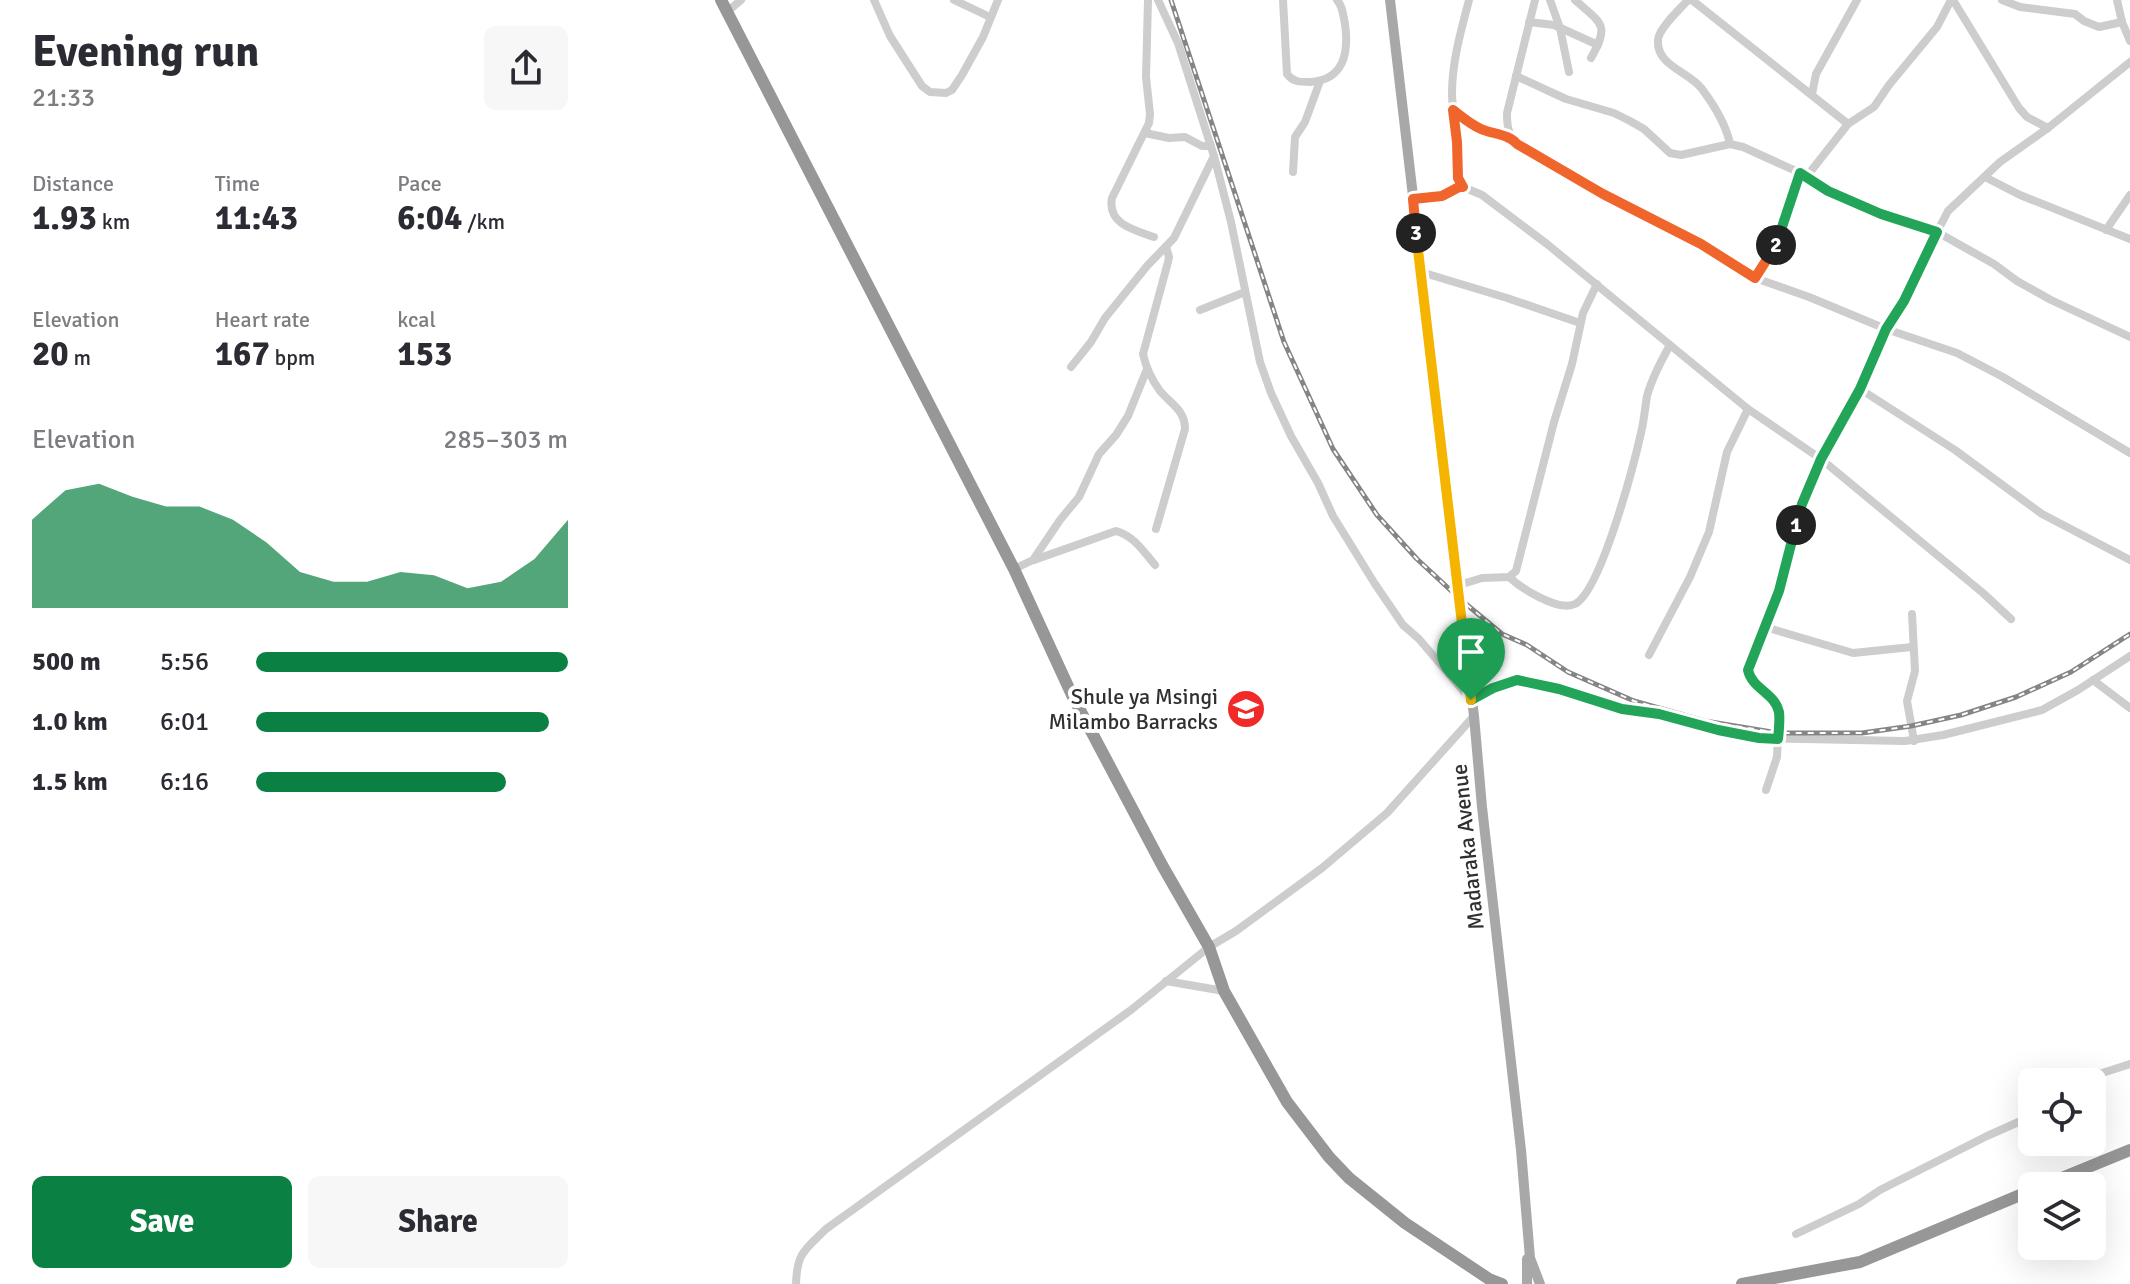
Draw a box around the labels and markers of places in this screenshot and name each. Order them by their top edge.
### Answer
pin: 3 [1396,213,1436,253]
pin: 2 [1756,225,1796,265]
pin: 1 [1776,505,1816,545]
pin [1437,618,1505,700]
place label: Shule ya Msingi Milambo Barracks [1049,683,1218,735]
school or university icon: Shule ya Msingi Milambo Barracks [1225,688,1267,730]

